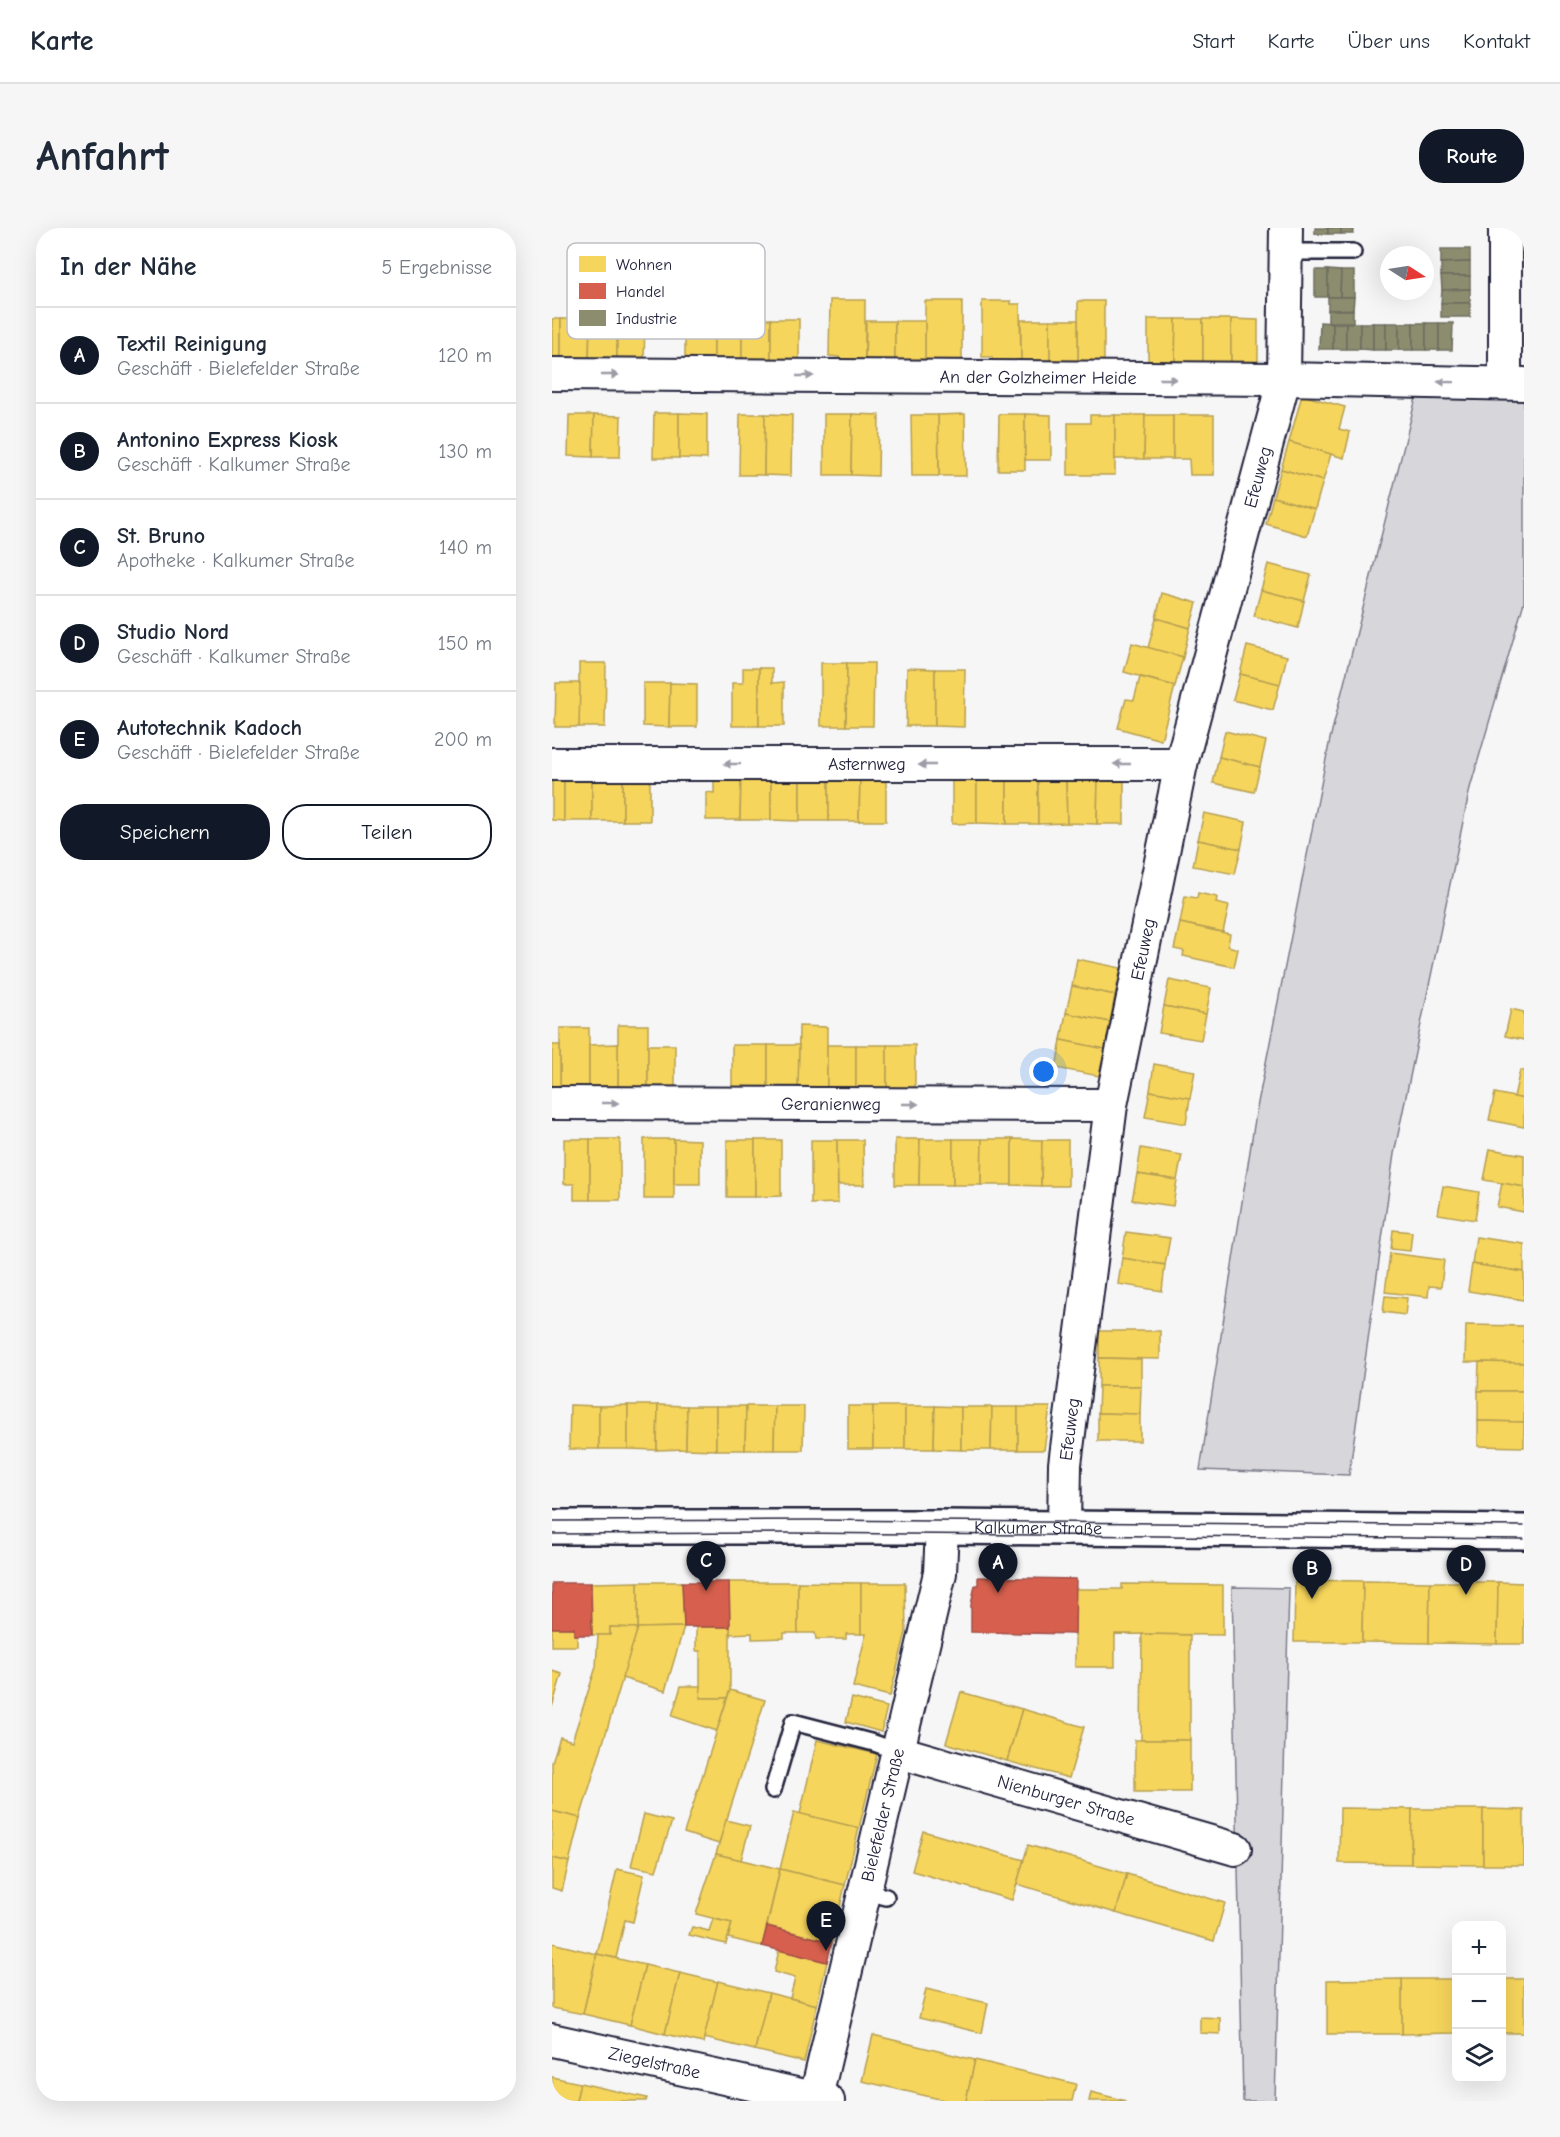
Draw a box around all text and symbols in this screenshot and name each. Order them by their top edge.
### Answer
text: Karte [30,25,94,57]
text: Start [1192,29,1235,53]
text: Karte [1268,29,1314,53]
text: Über uns [1347,29,1430,53]
text: Kontakt [1463,29,1530,53]
button: Route [1419,129,1524,183]
text: Anfahrt [36,132,169,181]
legend [567,243,765,339]
north arrow [1380,246,1434,300]
text: In der Nähe [60,252,197,282]
text: 5 Ergebnisse [382,256,492,279]
text: Wohnen [616,256,672,274]
text: Handel [616,283,665,301]
text: Industrie [616,310,677,328]
text: Textil Reinigung [117,331,268,357]
text: A [74,344,85,367]
text: 120 m [438,344,492,367]
text: Geschäft · Bielefelder Straße [117,357,360,380]
street label: An der Golzheimer Heide [939,366,1137,388]
one-way arrow [601,370,620,380]
one-way arrow [796,371,815,381]
one-way arrow [1159,374,1178,383]
one-way arrow [1437,377,1456,387]
text: Antonino Express Kiosk [117,427,338,453]
text: B [73,440,86,463]
text: 130 m [439,440,492,463]
street label: Efeuweg [1239,444,1276,510]
text: Geschäft · Kalkumer Straße [117,453,351,476]
text: St. Bruno [117,523,205,549]
text: C [73,536,86,559]
text: 140 m [439,536,492,559]
text: Apotheke · Kalkumer Straße [117,549,354,572]
text: Studio Nord [117,619,229,645]
text: D [73,632,86,655]
text: 150 m [438,632,492,655]
text: Geschäft · Kalkumer Straße [117,645,351,668]
text: Autotechnik Kadoch [117,715,302,741]
text: E [74,728,85,751]
text: 200 m [434,728,492,751]
text: Geschäft · Bielefelder Straße [117,741,360,764]
street label: Asternweg [828,754,906,775]
one-way arrow [723,759,742,769]
one-way arrow [1113,759,1132,769]
one-way arrow [918,760,937,770]
button: Speichern [60,804,270,860]
button: Teilen [282,804,492,860]
street label: Efeuweg [1126,916,1160,982]
your location [1029,1057,1058,1086]
street label: Geranienweg [781,1093,881,1115]
one-way arrow [601,1098,620,1108]
one-way arrow [901,1099,920,1109]
street label: Efeuweg [1055,1397,1084,1462]
street label: Kalkumer Straße [974,1517,1102,1539]
pin: C [686,1542,726,1591]
pin: A [978,1544,1018,1593]
pin: D [1446,1546,1486,1595]
pin: B [1292,1550,1332,1599]
street label: Bielefelder Straße [857,1746,909,1884]
street label: Nienburger Straße [995,1771,1137,1830]
pin: E [806,1902,846,1951]
map controls [1452,1921,1506,2083]
button: + [1452,1921,1506,1975]
button: − [1452,1975,1506,2029]
button: layers [1452,2029,1506,2083]
street label: Ziegelstraße [607,2042,702,2083]

